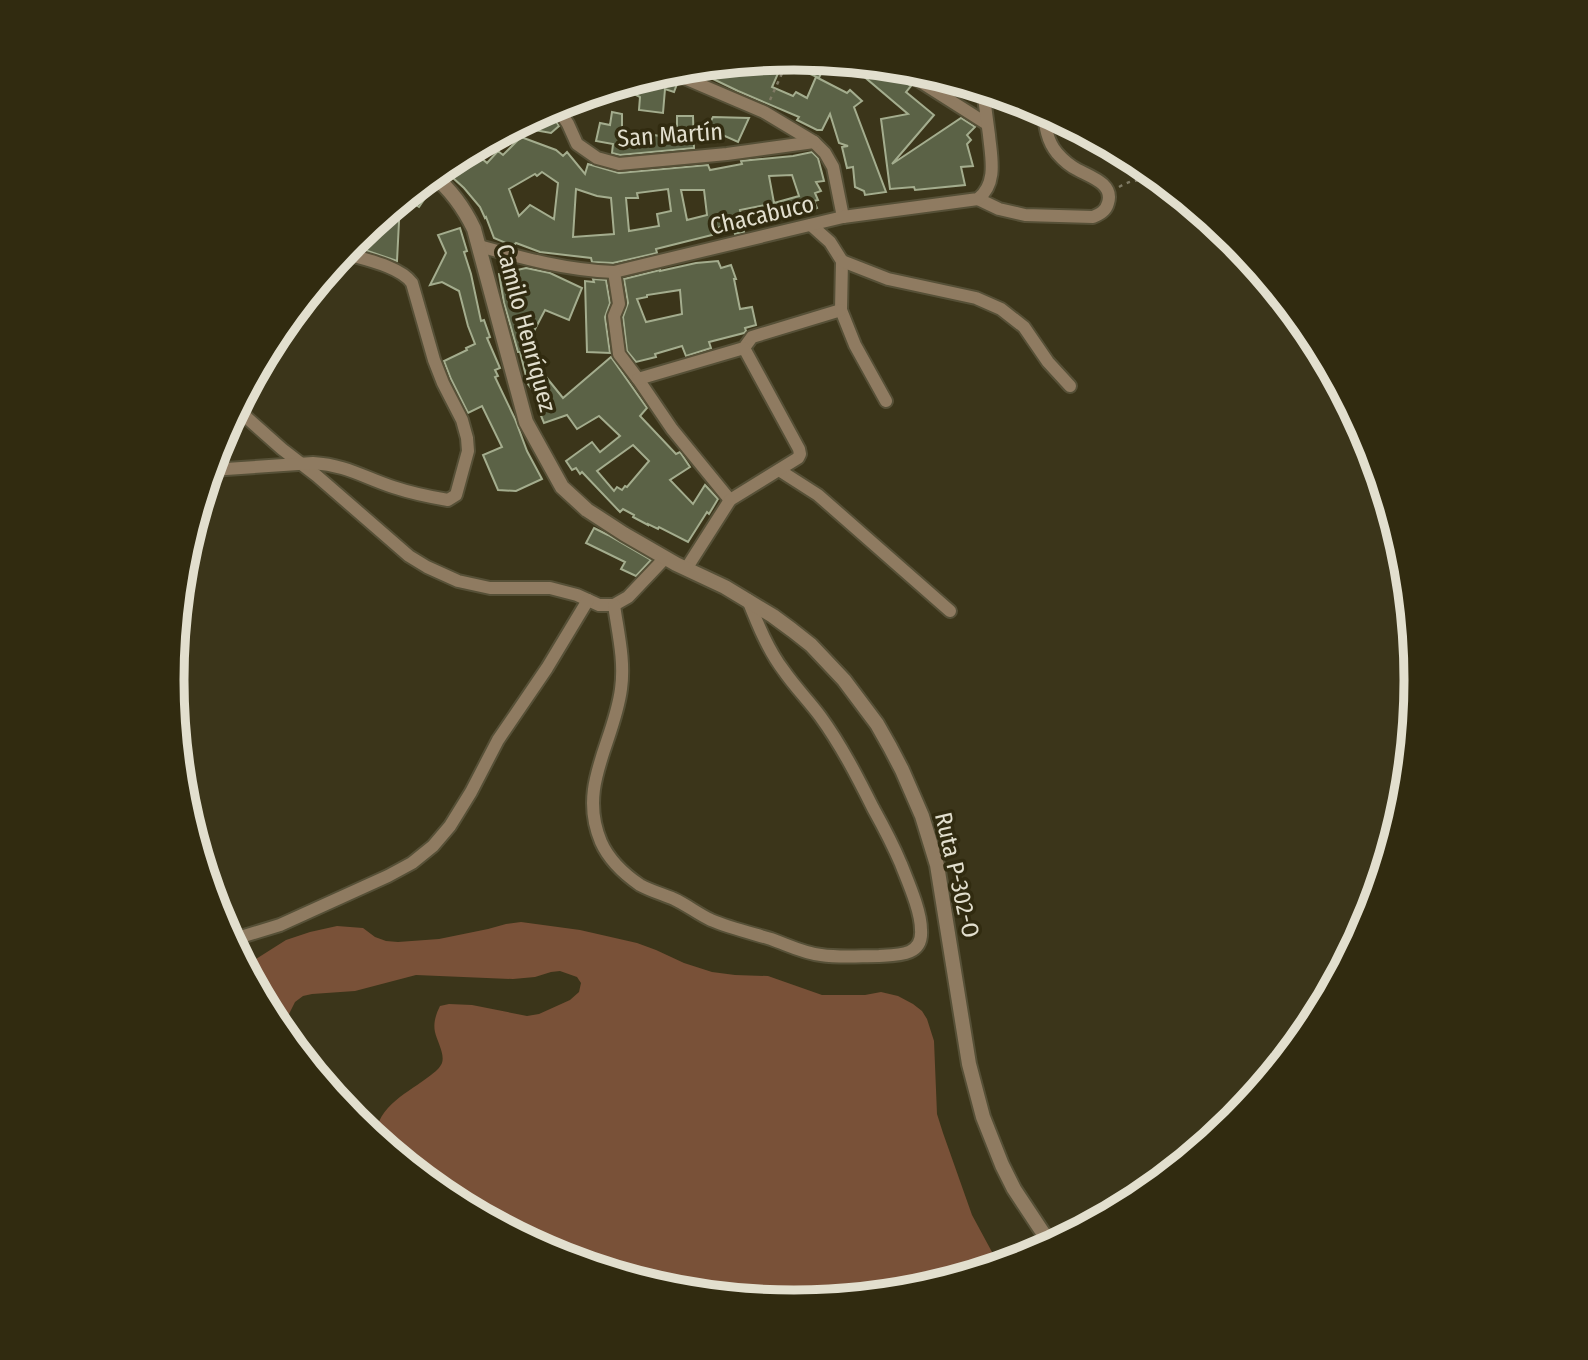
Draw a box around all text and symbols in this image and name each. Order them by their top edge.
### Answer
street label: San Martín [616,117,724,153]
street label: Chacabuco [707,189,817,241]
street label: Camilo Henríquez [490,241,562,415]
street label: Ruta P-302-O [929,810,985,940]

